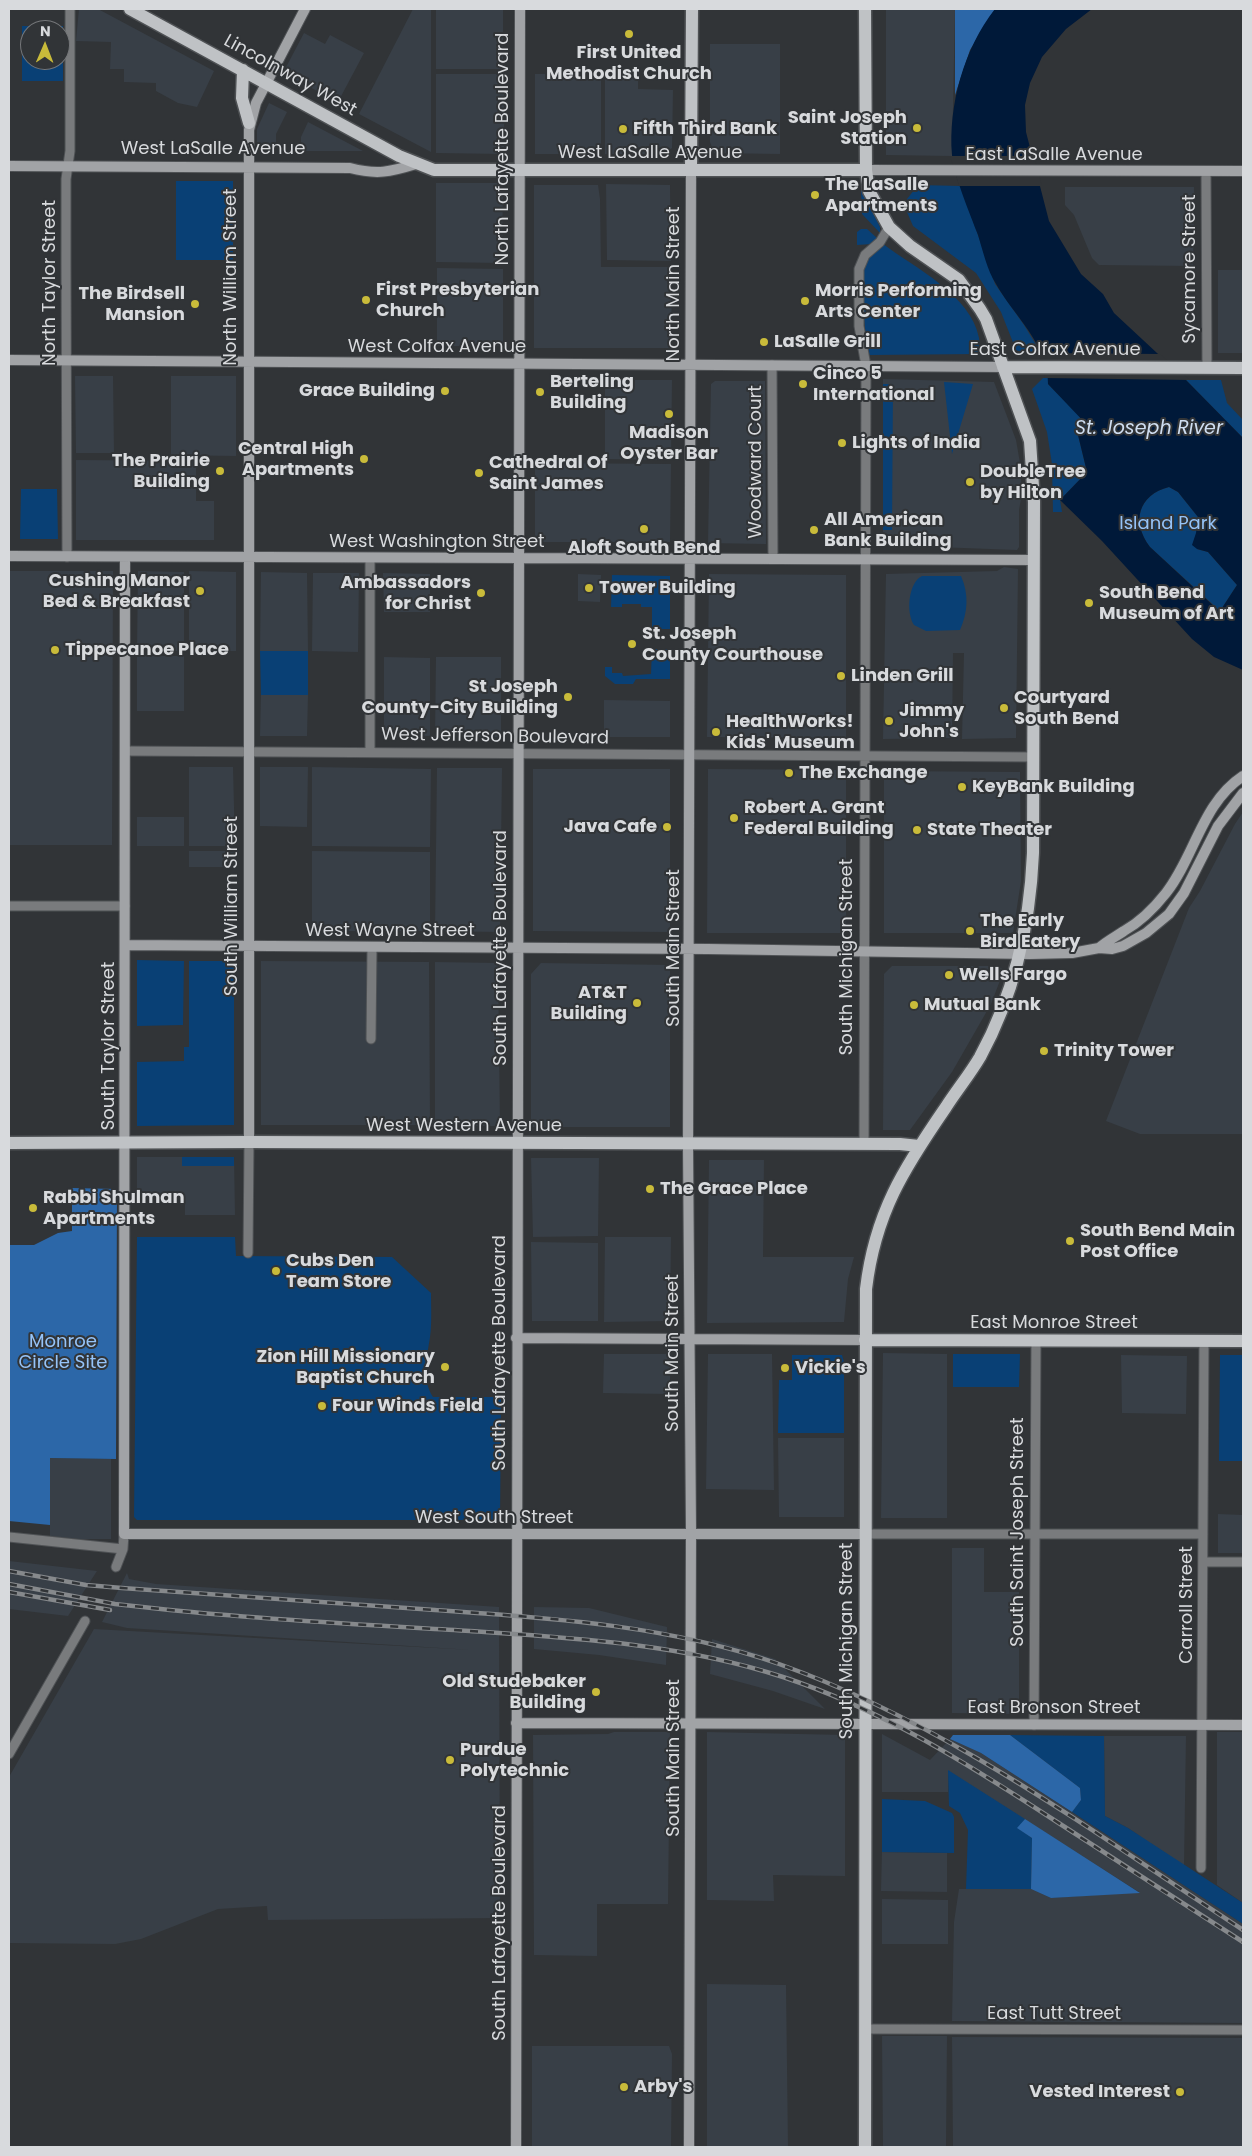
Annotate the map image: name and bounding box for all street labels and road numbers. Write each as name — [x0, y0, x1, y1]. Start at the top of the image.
street label: Lincolnway West — [220, 31, 360, 121]
street label: North Lafayette Boulevard — [492, 33, 514, 265]
street label: West LaSalle Avenue — [121, 138, 305, 160]
street label: West LaSalle Avenue — [558, 142, 742, 164]
street label: East LaSalle Avenue — [965, 144, 1143, 166]
street label: North William Street — [220, 188, 242, 366]
street label: Sycamore Street — [1179, 194, 1201, 344]
street label: North Taylor Street — [39, 200, 61, 366]
street label: North Main Street — [663, 207, 685, 361]
street label: West Colfax Avenue — [348, 336, 526, 358]
street label: East Colfax Avenue — [969, 339, 1141, 361]
street label: Woodward Court — [745, 385, 767, 539]
street label: West Washington Street — [329, 531, 545, 553]
street label: West Jefferson Boulevard — [381, 724, 609, 750]
street label: South William Street — [221, 816, 243, 996]
street label: South Lafayette Boulevard — [490, 830, 512, 1066]
street label: South Michigan Street — [836, 859, 858, 1055]
street label: South Main Street — [663, 869, 685, 1027]
street label: West Wayne Street — [305, 920, 475, 942]
street label: South Taylor Street — [98, 962, 120, 1130]
street label: West Western Avenue — [366, 1115, 562, 1137]
street label: South Lafayette Boulevard — [489, 1235, 511, 1471]
street label: South Main Street — [662, 1274, 684, 1432]
street label: East Monroe Street — [970, 1312, 1138, 1334]
street label: South Saint Joseph Street — [1007, 1417, 1029, 1647]
street label: West South Street — [415, 1507, 573, 1529]
street label: South Michigan Street — [836, 1543, 858, 1739]
street label: Carroll Street — [1176, 1546, 1198, 1664]
street label: South Main Street — [663, 1679, 685, 1837]
street label: East Bronson Street — [968, 1697, 1140, 1719]
street label: South Lafayette Boulevard — [489, 1805, 511, 2041]
street label: East Tutt Street — [987, 2003, 1121, 2025]

